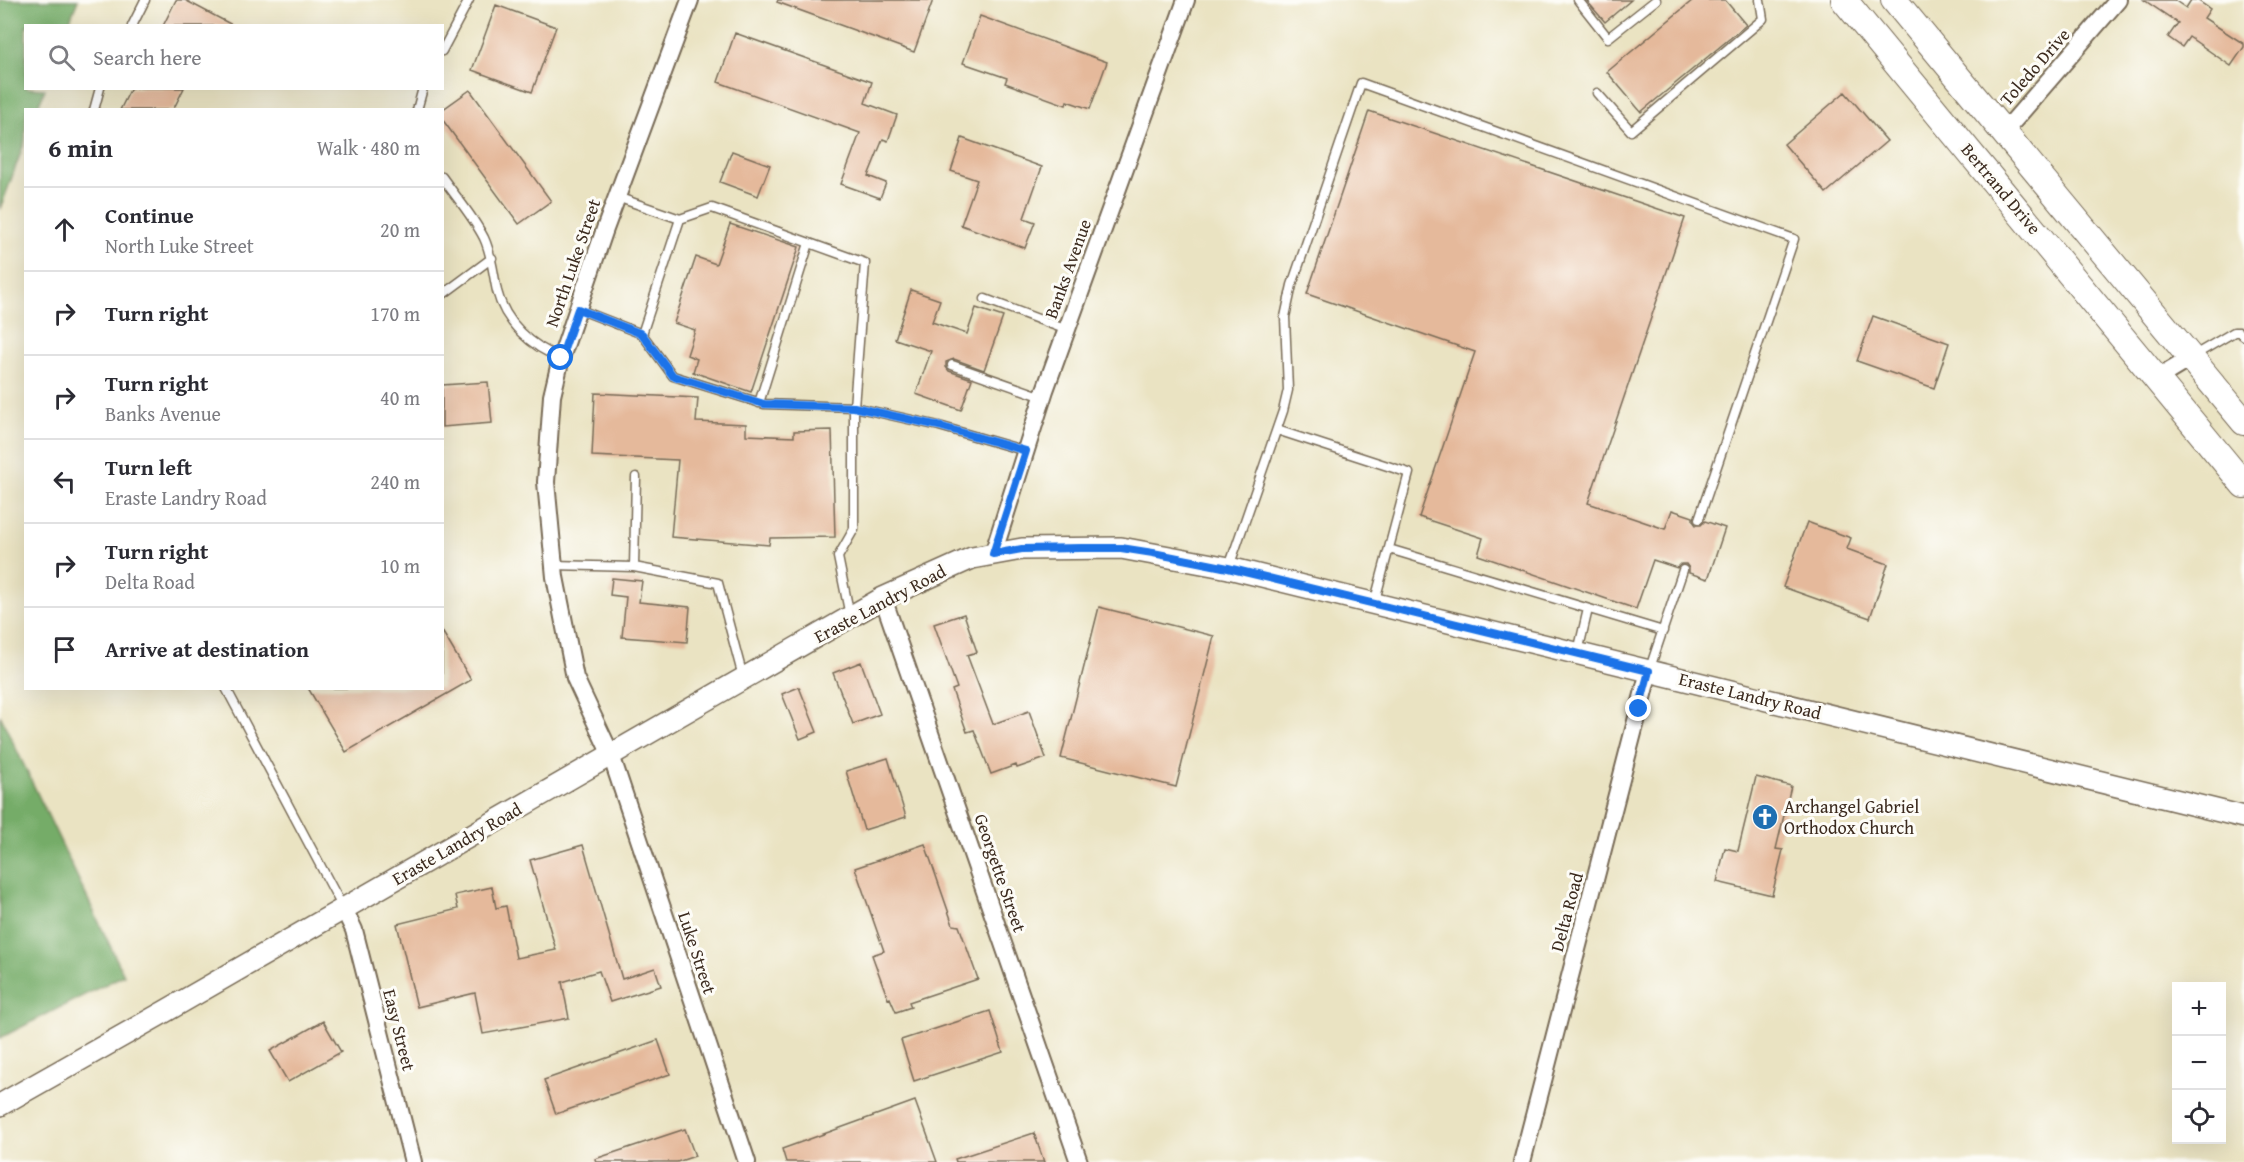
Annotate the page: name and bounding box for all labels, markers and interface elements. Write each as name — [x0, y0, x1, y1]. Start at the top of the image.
street label: Toledo Drive — [1993, 22, 2076, 111]
search box — [24, 24, 444, 90]
icon: search — [45, 41, 78, 74]
text: Search here — [93, 41, 202, 73]
text: 6 min — [48, 128, 113, 167]
text: Walk · 480 m — [317, 133, 420, 162]
street label: Bertrand Drive — [1955, 137, 2048, 240]
street label: North Luke Street — [538, 194, 607, 331]
text: Continue — [105, 199, 194, 231]
icon: ahead — [48, 213, 81, 246]
text: 20 m — [380, 215, 420, 244]
street label: Banks Avenue — [1037, 215, 1098, 322]
text: North Luke Street — [105, 231, 254, 260]
icon: right — [48, 297, 81, 330]
text: Turn right — [105, 297, 208, 329]
text: 170 m — [370, 299, 420, 328]
route start — [547, 344, 573, 370]
text: Turn right — [105, 367, 208, 399]
icon: right — [48, 381, 81, 414]
text: 40 m — [380, 383, 420, 412]
text: Banks Avenue — [105, 399, 221, 428]
text: Turn left — [105, 451, 192, 483]
icon: left — [48, 465, 81, 498]
text: 240 m — [370, 467, 420, 496]
text: Eraste Landry Road — [105, 483, 267, 512]
text: Turn right — [105, 535, 208, 567]
icon: right — [48, 549, 81, 582]
text: 10 m — [380, 551, 420, 580]
street label: Eraste Landry Road — [809, 557, 951, 650]
text: Delta Road — [105, 567, 195, 596]
icon: arrive — [48, 633, 81, 666]
text: Arrive at destination — [105, 633, 309, 665]
street label: Eraste Landry Road — [1676, 665, 1824, 726]
route end — [1625, 695, 1651, 721]
place label: Archangel Gabriel Orthodox Church — [1784, 793, 1919, 841]
street label: Eraste Landry Road — [387, 795, 527, 892]
church icon: Archangel Gabriel Orthodox Church — [1750, 802, 1780, 832]
street label: Georgette Street — [968, 810, 1034, 936]
street label: Delta Road — [1543, 869, 1590, 954]
street label: Luke Street — [671, 908, 724, 998]
map controls — [2172, 982, 2226, 1144]
button: + — [2172, 982, 2226, 1036]
street label: Easy Street — [376, 986, 423, 1074]
button: − — [2172, 1036, 2226, 1090]
button: locate — [2172, 1090, 2226, 1144]

